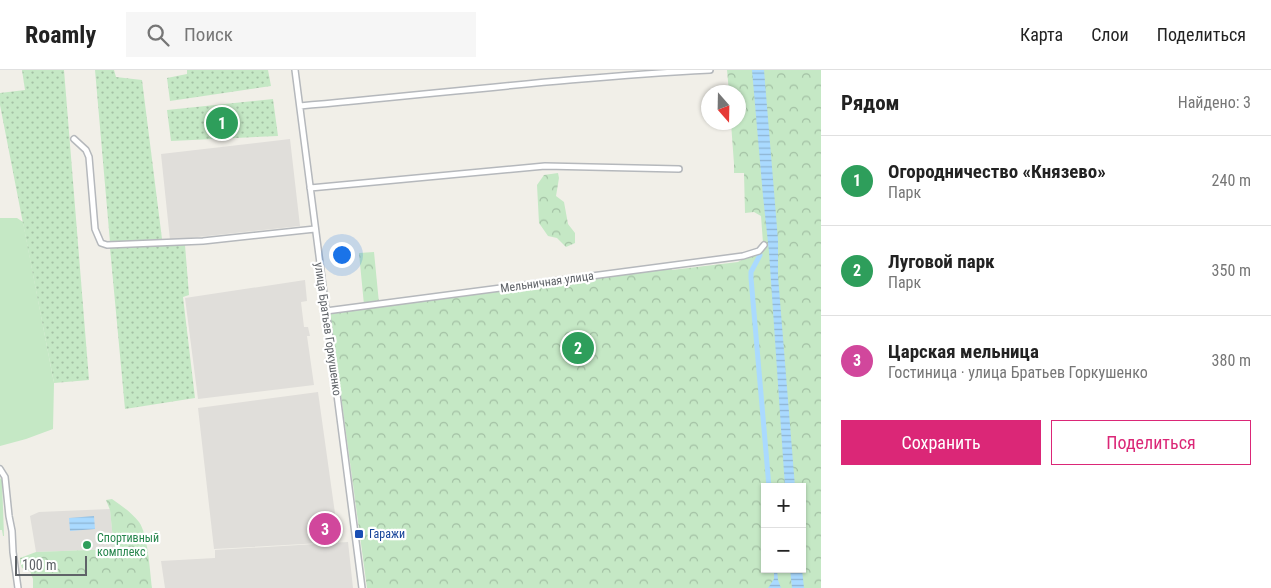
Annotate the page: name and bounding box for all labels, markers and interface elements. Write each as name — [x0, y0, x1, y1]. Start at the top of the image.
search box — [126, 12, 476, 57]
text: Roamly — [25, 21, 96, 49]
icon: search — [144, 21, 172, 49]
text: Поиск — [184, 23, 233, 46]
text: Карта — [1020, 24, 1063, 45]
text: Слои — [1091, 24, 1129, 45]
text: Поделиться — [1157, 24, 1246, 45]
north arrow — [701, 85, 746, 130]
text: Рядом — [841, 91, 900, 115]
text: Найдено: 3 — [1178, 93, 1251, 112]
pin: 1 — [206, 104, 238, 142]
text: Огородничество «Князево» — [888, 160, 1106, 183]
text: 1 — [853, 171, 861, 190]
text: 240 m — [1212, 171, 1251, 190]
text: Парк — [888, 183, 921, 202]
your location — [329, 242, 355, 268]
text: Луговой парк — [888, 250, 995, 273]
street label: улица Братьев Горкушенко — [312, 261, 344, 397]
text: 2 — [853, 261, 861, 280]
text: 350 m — [1212, 261, 1251, 280]
street label: Мельничная улица — [499, 268, 595, 295]
text: Парк — [888, 273, 921, 292]
pin: 2 — [562, 329, 594, 367]
text: Царская мельница — [888, 340, 1039, 363]
text: 3 — [853, 351, 861, 370]
text: 380 m — [1212, 351, 1251, 370]
text: Гостиница · улица Братьев Горкушенко — [888, 363, 1148, 382]
button: Сохранить — [841, 420, 1041, 465]
button: Поделиться — [1051, 420, 1251, 465]
map controls — [761, 483, 806, 573]
button: + — [761, 483, 806, 528]
pin: 3 — [309, 510, 341, 548]
place label: Гаражи — [369, 527, 405, 541]
marker: Гаражи — [353, 528, 365, 540]
button: − — [761, 528, 806, 573]
place label: Спортивный комплекс — [97, 531, 159, 559]
marker: Спортивный комплекс — [81, 539, 93, 551]
scale bar — [15, 553, 88, 576]
text: 100 m — [22, 557, 57, 573]

